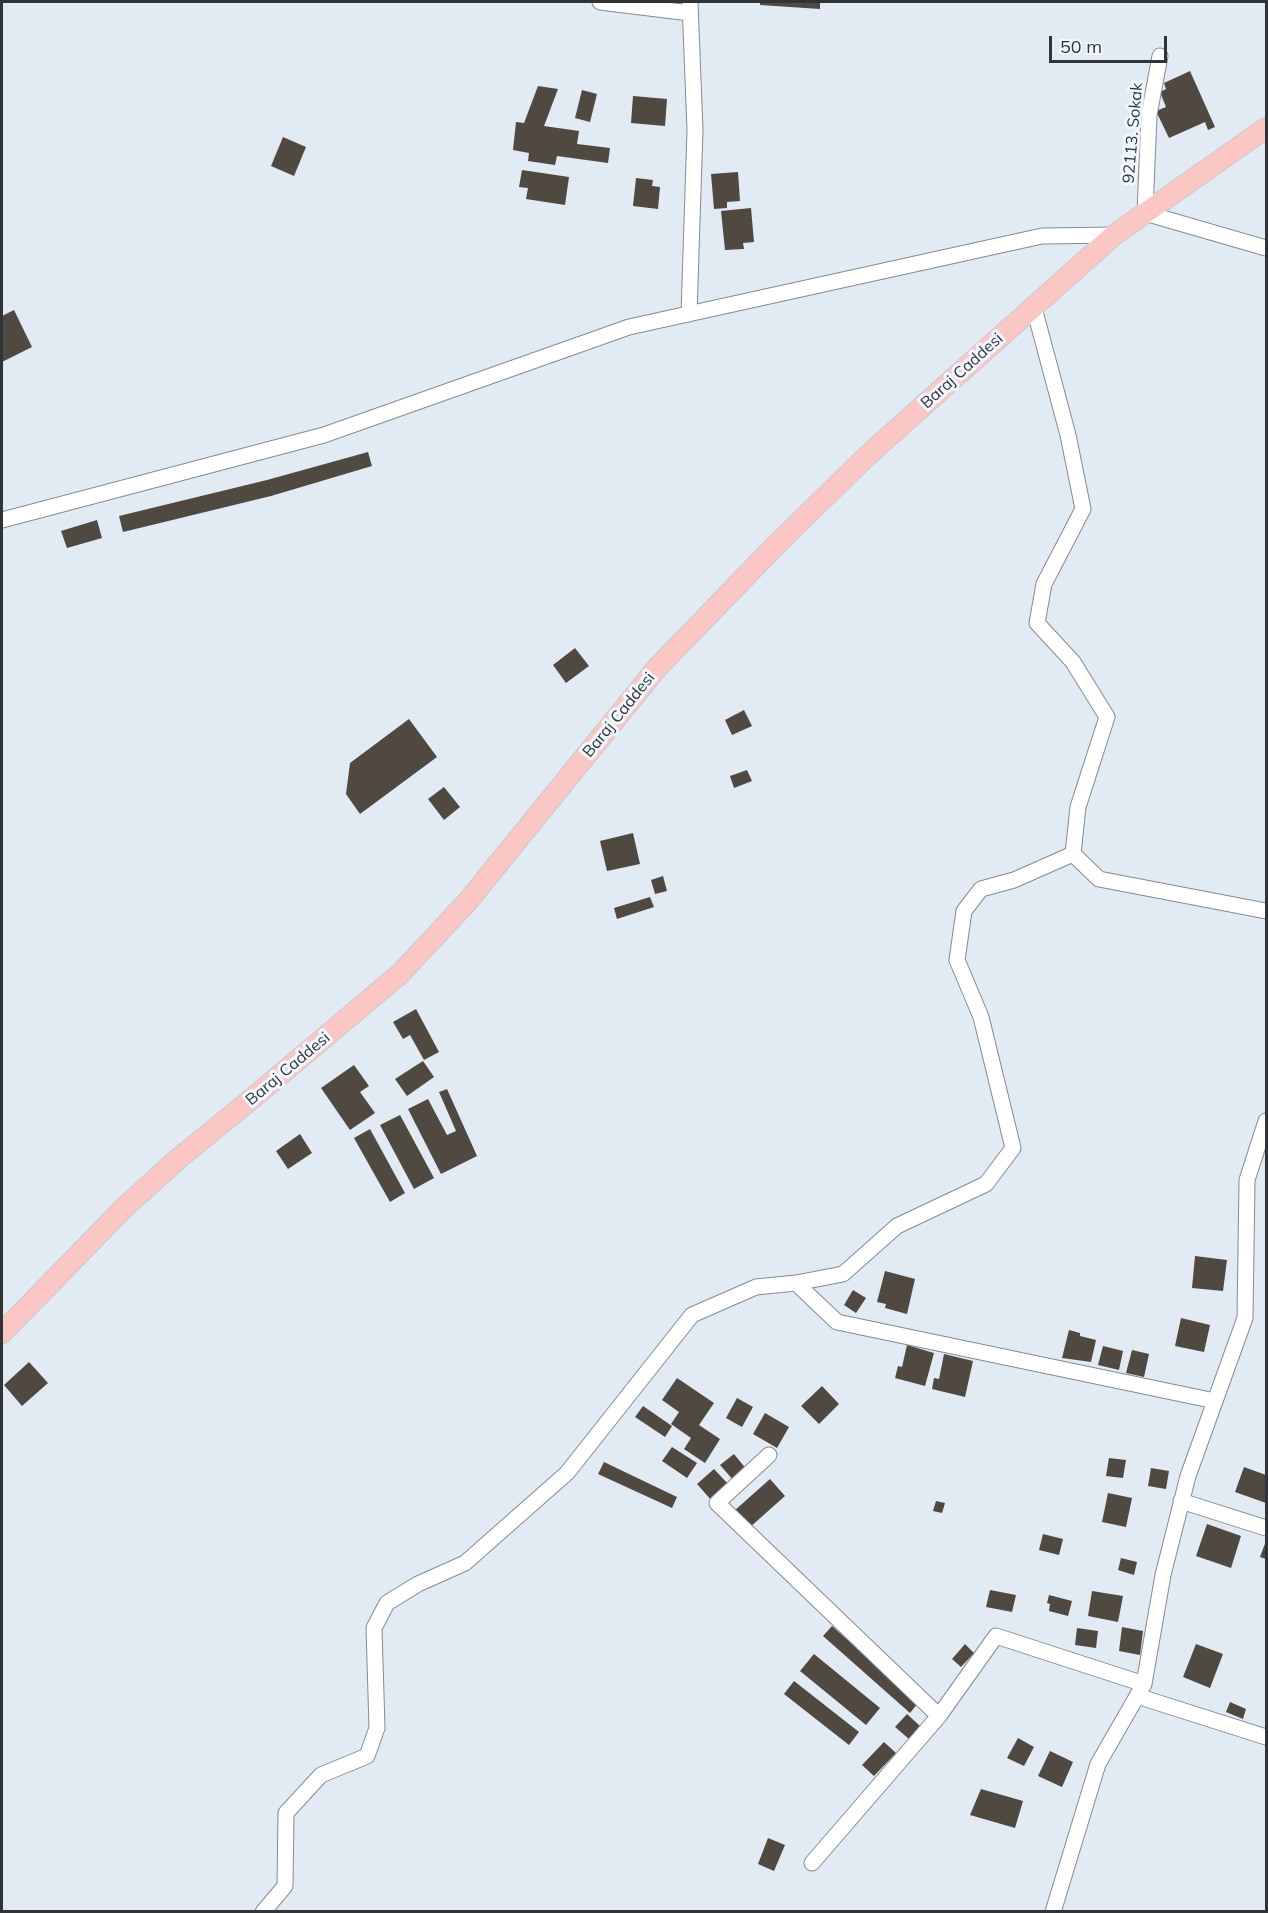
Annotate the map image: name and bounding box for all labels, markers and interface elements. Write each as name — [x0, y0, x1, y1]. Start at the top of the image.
scale bar — [1052, 24, 1170, 62]
text: 50 m — [1060, 35, 1102, 58]
street label: 92113. Sokak — [1119, 82, 1147, 184]
street label: Baraj Caddesi — [917, 329, 1007, 413]
street label: Baraj Caddesi — [579, 669, 659, 761]
street label: Baraj Caddesi — [242, 1028, 334, 1110]

